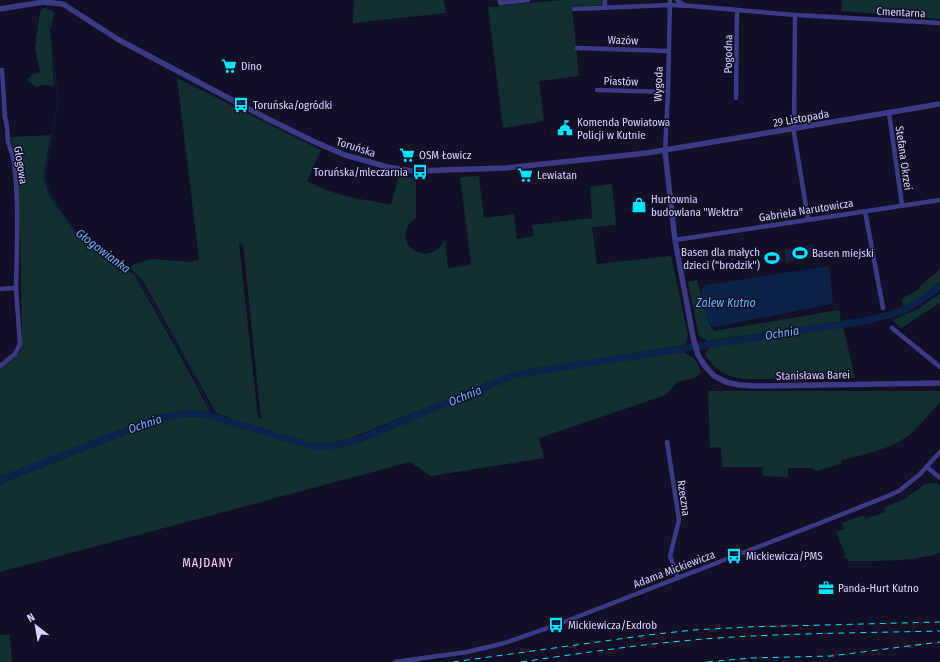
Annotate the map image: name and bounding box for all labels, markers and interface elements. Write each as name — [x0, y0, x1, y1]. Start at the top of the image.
street label: Cmentarna — [876, 5, 926, 20]
street label: Wazów — [607, 33, 638, 48]
street label: Pogodna — [722, 34, 735, 74]
supermarket icon: Dino — [220, 57, 238, 75]
place label: Dino — [241, 60, 262, 73]
street label: Wygoda — [651, 66, 666, 102]
street label: Piastów — [603, 74, 639, 89]
bus stop icon: Toruńska/ogródki — [232, 96, 250, 114]
place label: Toruńska/ogródki — [253, 99, 333, 112]
street label: 29 Listopada — [772, 107, 830, 130]
place label: Komenda Powiatowa Policji w Kutnie — [577, 116, 670, 142]
public building icon: Komenda Powiatowa Policji w Kutnie — [556, 119, 574, 137]
street label: Stefana Okrzei — [893, 125, 914, 191]
street label: Toruńska — [334, 135, 377, 160]
street label: Głogowa — [11, 145, 30, 185]
supermarket icon: OSM Łowicz — [398, 146, 416, 164]
place label: OSM Łowicz — [419, 149, 472, 162]
bus stop icon: Toruńska/mleczarnia — [411, 163, 429, 181]
place label: Toruńska/mleczarnia — [314, 166, 408, 179]
supermarket icon: Lewiatan — [516, 166, 534, 184]
place label: Lewiatan — [537, 169, 577, 182]
place label: Hurtownia budowlana "Wektra" — [651, 193, 743, 219]
shop icon: Hurtownia budowlana "Wektra" — [630, 196, 648, 214]
street label: Gabriela Narutowicza — [758, 197, 854, 224]
water label: Głogowianka — [73, 226, 133, 276]
sports icon: Basen miejski — [791, 244, 809, 262]
place label: Basen dla małych dzieci ("brodzik") — [681, 246, 760, 272]
place label: Basen miejski — [812, 247, 874, 260]
sports icon: Basen dla małych dzieci ("brodzik") — [763, 249, 781, 267]
water label: Zalew Kutno — [695, 296, 756, 310]
water label: Ochnia — [764, 323, 800, 343]
street label: Stanisława Barei — [776, 368, 850, 383]
water label: Ochnia — [446, 383, 484, 409]
water label: Ochnia — [126, 412, 164, 436]
street label: Rzeczna — [675, 479, 692, 517]
bus stop icon: Mickiewicza/PMS — [725, 547, 743, 565]
street label: Adama Mickiewicza — [632, 548, 717, 591]
place label: Mickiewicza/PMS — [746, 550, 823, 563]
district label: MAJDANY — [182, 556, 234, 570]
office icon: Panda-Hurt Kutno — [817, 579, 835, 597]
place label: Panda-Hurt Kutno — [838, 582, 919, 595]
north arrow — [16, 606, 56, 646]
text: N — [25, 611, 37, 625]
bus stop icon: Mickiewicza/Exdrob — [547, 616, 565, 634]
place label: Mickiewicza/Exdrob — [568, 619, 657, 632]

